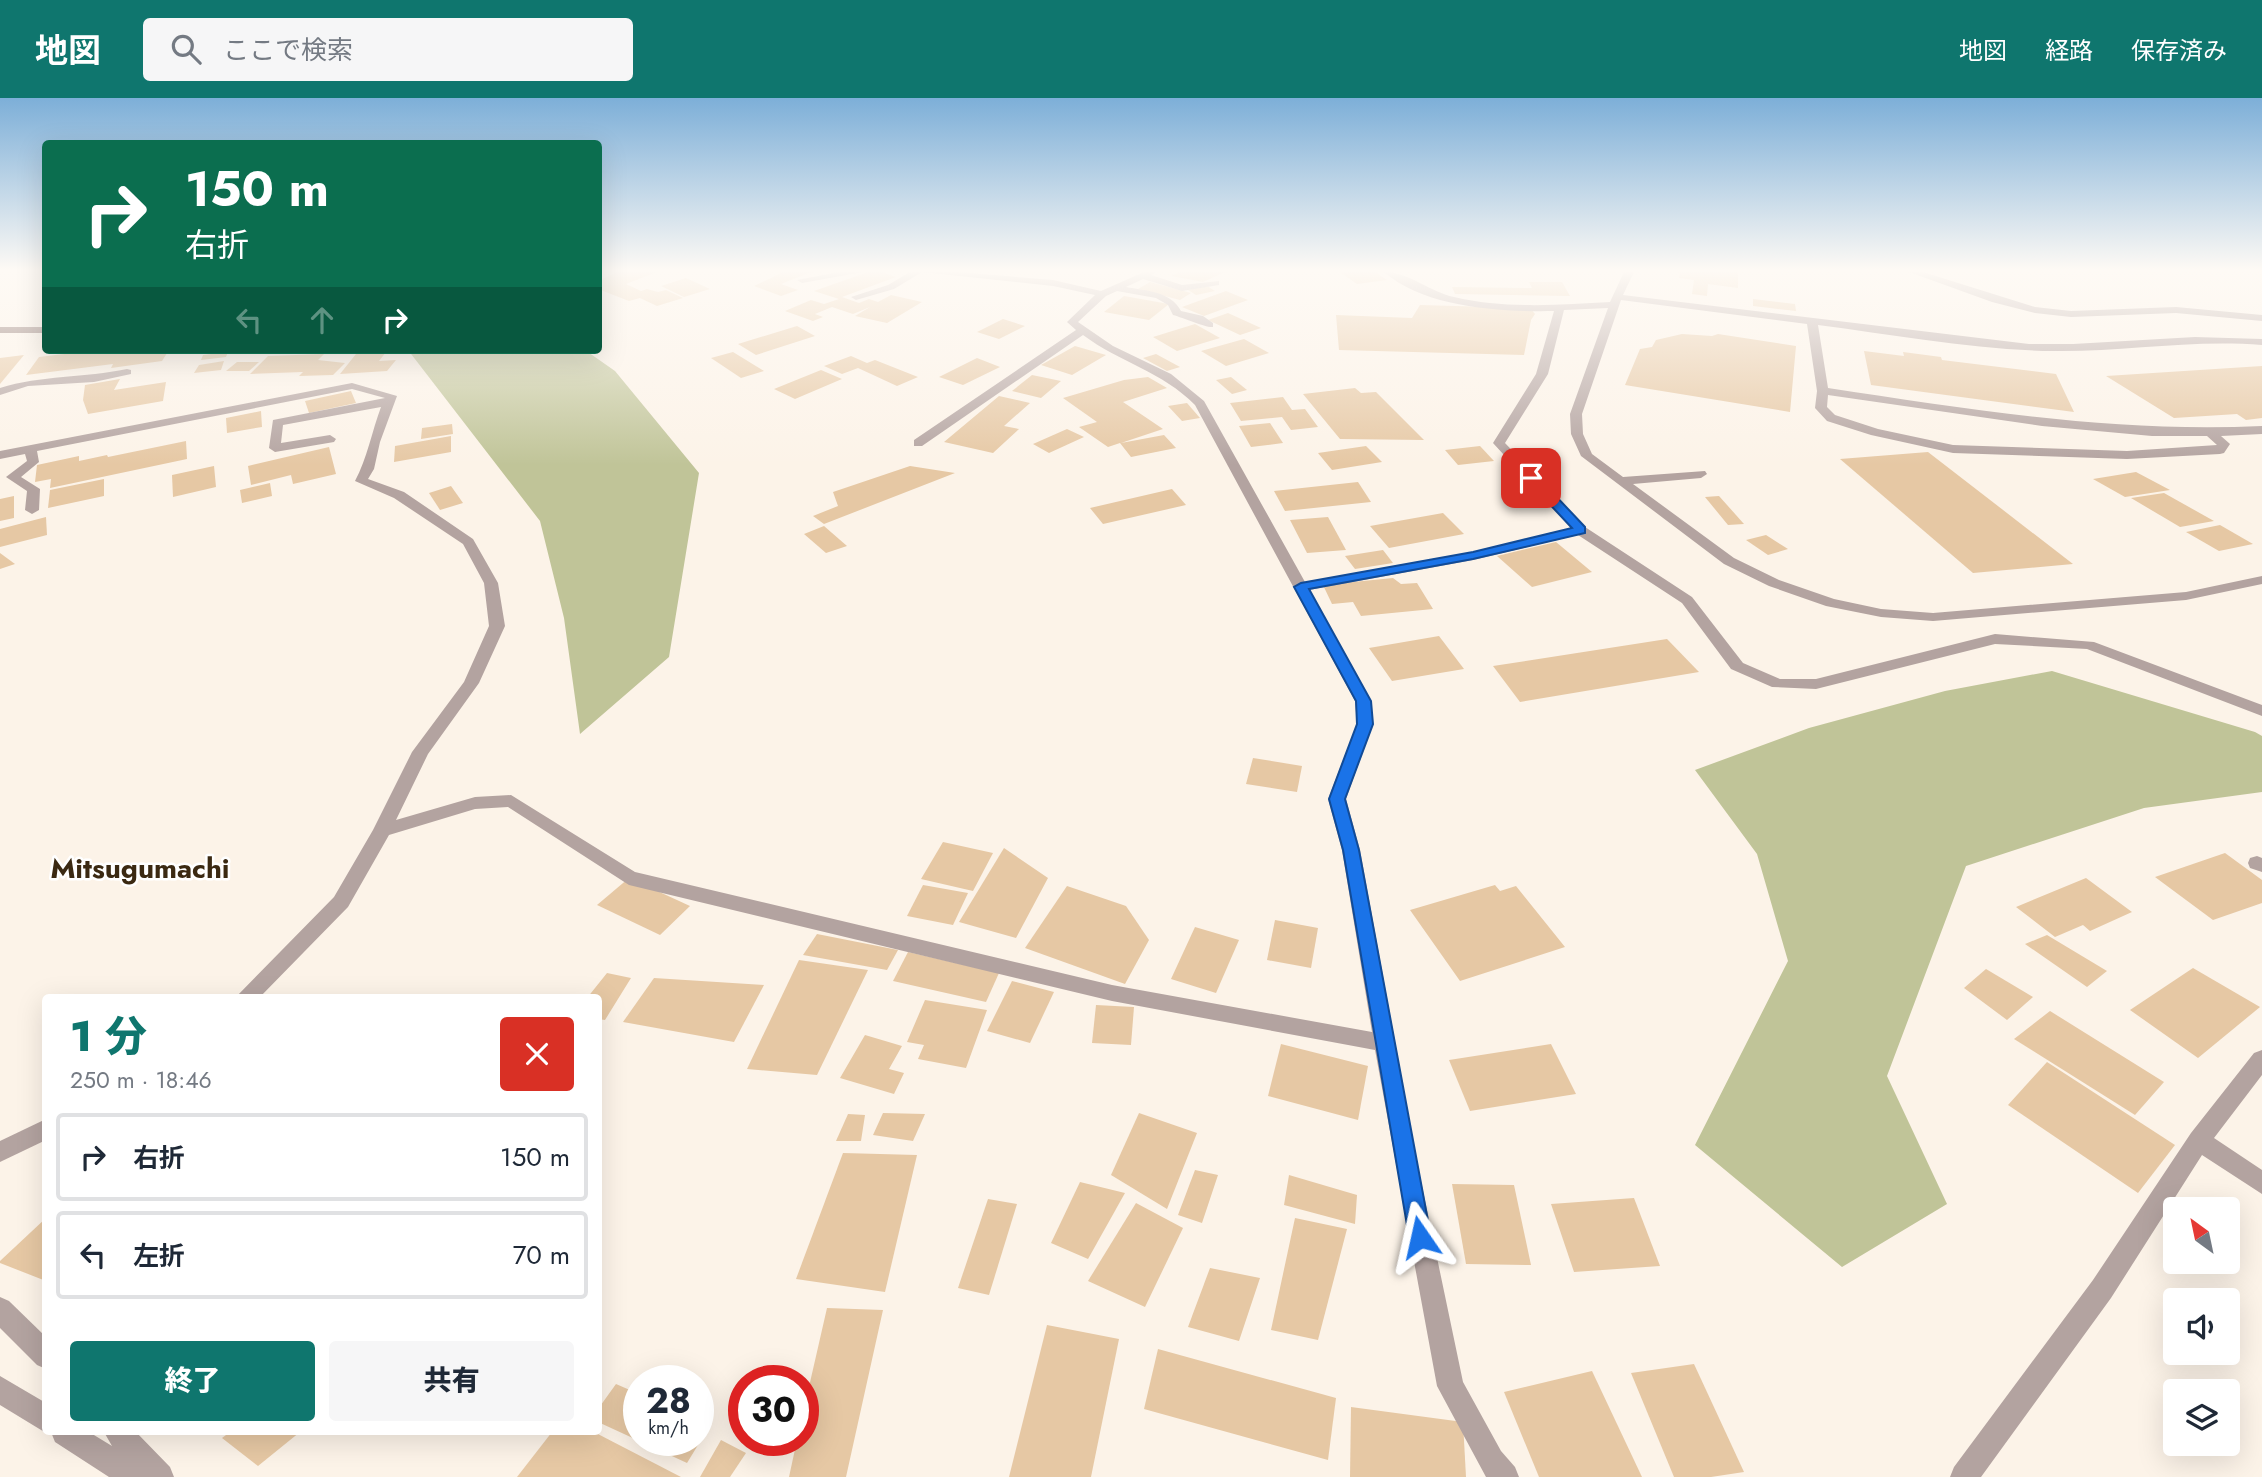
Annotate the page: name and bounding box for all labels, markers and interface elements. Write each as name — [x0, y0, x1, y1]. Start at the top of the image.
search box — [143, 18, 633, 81]
text: 地図 — [35, 27, 101, 74]
icon: search — [167, 30, 205, 68]
text: ここで検索 — [223, 31, 353, 69]
text: 地図 — [1959, 33, 2007, 68]
text: 経路 — [2045, 33, 2093, 68]
text: 保存済み — [2131, 33, 2227, 68]
text: 150 m — [185, 154, 329, 224]
icon: right — [70, 168, 161, 259]
text: 右折 — [185, 222, 249, 268]
icon: left — [230, 301, 268, 339]
icon: ahead — [303, 301, 341, 339]
icon: right — [376, 301, 414, 339]
pin — [1501, 448, 1561, 508]
icon: arrive — [1512, 459, 1550, 497]
district label: Mitsugumachi — [50, 848, 230, 889]
text: 1 分 — [70, 1006, 147, 1067]
button: close — [500, 1017, 574, 1091]
text: 250 m · 18:46 — [70, 1063, 212, 1097]
icon: right — [74, 1138, 112, 1176]
text: 150 m — [500, 1138, 570, 1176]
text: 右折 — [133, 1139, 185, 1177]
north arrow — [2163, 1197, 2240, 1274]
map controls — [2163, 1197, 2240, 1456]
position arrow — [1383, 1200, 1457, 1274]
icon: left — [74, 1236, 112, 1274]
text: 70 m — [513, 1236, 570, 1274]
text: 左折 — [133, 1237, 185, 1275]
button: sound — [2163, 1288, 2240, 1365]
button: 終了 — [70, 1341, 315, 1421]
button: 共有 — [329, 1341, 574, 1421]
speed limit sign: 30 — [728, 1365, 819, 1456]
text: 28 — [646, 1376, 691, 1426]
button: layers — [2163, 1379, 2240, 1456]
text: km/h — [648, 1415, 689, 1441]

